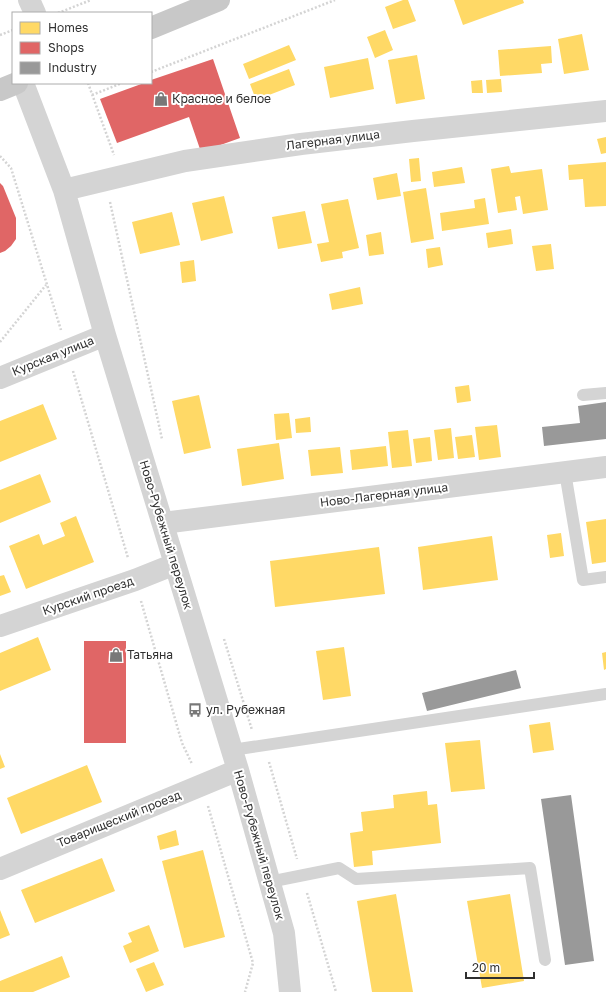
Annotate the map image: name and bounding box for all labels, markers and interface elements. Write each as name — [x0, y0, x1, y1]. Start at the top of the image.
legend — [12, 12, 152, 84]
text: Homes — [48, 20, 88, 35]
text: Shops — [48, 40, 84, 55]
text: Industry — [48, 60, 97, 75]
shop icon: Красное и белое — [153, 91, 169, 107]
place label: Красное и белое — [172, 91, 271, 106]
street label: Лагерная улица — [285, 126, 381, 153]
street label: Курская улица — [10, 332, 96, 379]
street label: Ново-Рубежный переулок — [137, 458, 196, 611]
street label: Ново-Лагерная улица — [319, 479, 449, 510]
street label: Курский проезд — [40, 573, 135, 618]
shop icon: Татьяна — [108, 647, 124, 663]
place label: Татьяна — [127, 647, 173, 662]
bus stop icon: ул. Рубежная — [187, 702, 203, 718]
place label: ул. Рубежная — [206, 702, 285, 717]
street label: Ново-Рубежный переулок — [231, 768, 288, 922]
street label: Товарищеский проезд — [55, 787, 183, 850]
scale bar — [466, 954, 534, 980]
text: 20 m — [472, 960, 500, 975]

